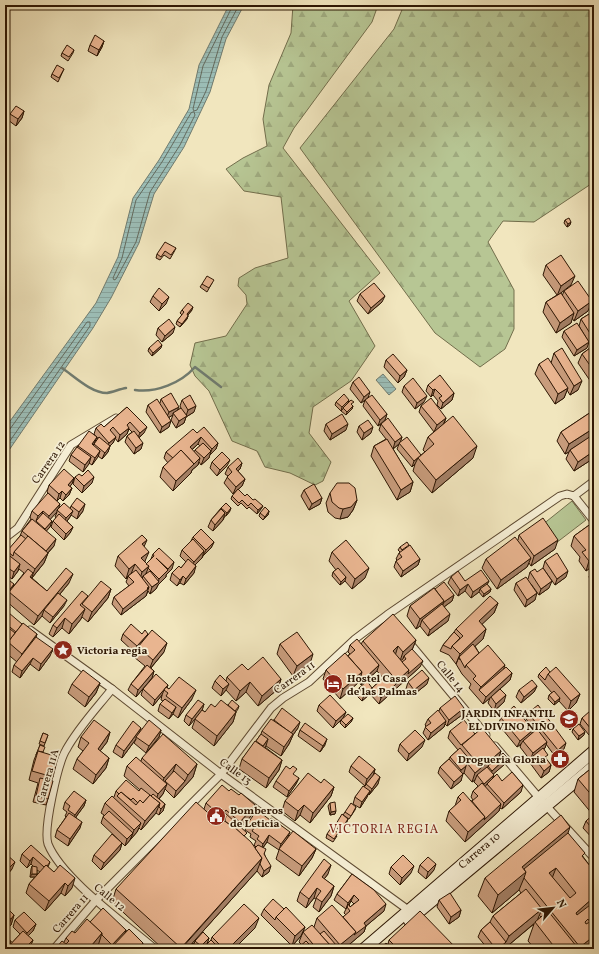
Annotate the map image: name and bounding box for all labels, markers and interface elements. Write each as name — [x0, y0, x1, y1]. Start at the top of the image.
street label: Carrera 12 — [29, 438, 70, 487]
place icon: Victoria regia — [52, 639, 74, 661]
place label: Victoria regia — [77, 644, 147, 659]
street label: Carrera 11 — [271, 658, 319, 698]
street label: Calle 14 — [432, 658, 468, 696]
place label: Hostel Casa de las Palmas — [347, 672, 417, 700]
hotel icon: Hostel Casa de las Palmas — [322, 673, 344, 695]
place label: JARDIN INFANTIL EL DIVINO NIÑO — [461, 707, 555, 735]
school or university icon: JARDIN INFANTIL EL DIVINO NIÑO — [558, 708, 580, 730]
street label: Carrera 11A — [34, 747, 63, 805]
pharmacy icon: Drogueria Gloria — [549, 748, 571, 770]
place label: Drogueria Gloria — [458, 753, 546, 768]
street label: Calle 13 — [216, 755, 255, 789]
place label: Bomberos de Leticia — [230, 804, 283, 832]
public building icon: Bomberos de Leticia — [205, 805, 227, 827]
district label: VICTORIA REGIA — [329, 822, 439, 838]
street label: Carrera 10 — [456, 829, 504, 873]
street label: Calle 12 — [90, 881, 128, 916]
north arrow — [533, 888, 573, 928]
street label: Carrera 11 — [50, 891, 93, 937]
text: N — [552, 897, 569, 911]

